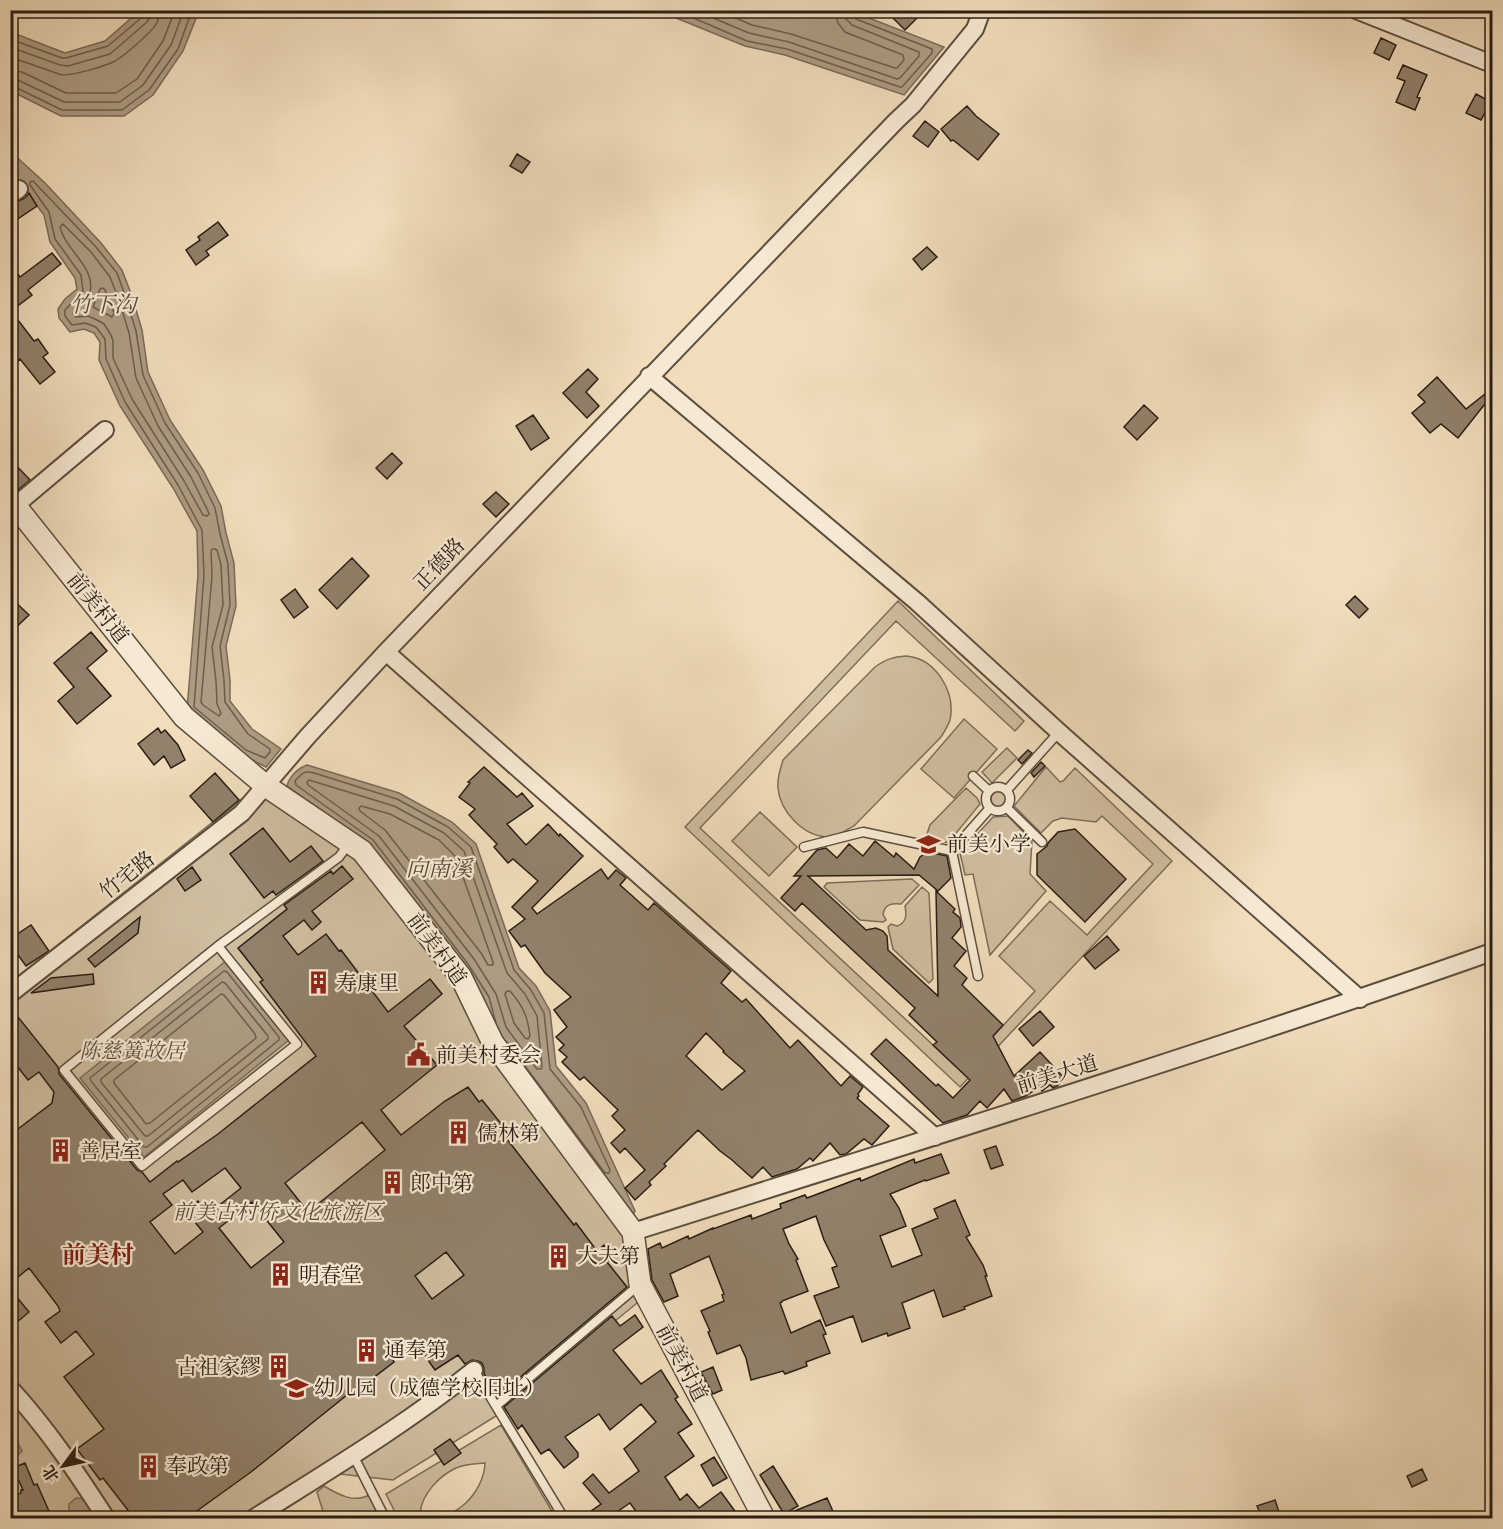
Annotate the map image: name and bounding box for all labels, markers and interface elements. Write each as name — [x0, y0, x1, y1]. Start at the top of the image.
water label: 竹下沟 — [70, 290, 139, 320]
street label: 正德路 — [407, 532, 472, 597]
street label: 前美村道 — [60, 567, 135, 650]
place label: 前美小学 — [947, 830, 1031, 859]
school or university icon: 前美小学 — [916, 831, 942, 857]
street label: 竹宅路 — [94, 845, 161, 906]
water label: 向南溪 — [406, 854, 474, 884]
street label: 前美村道 — [400, 907, 473, 992]
place label: 寿康里 — [336, 969, 399, 998]
building icon: 寿康里 — [305, 970, 331, 996]
park label: 陈慈簧故居 — [80, 1037, 186, 1066]
place label: 前美村委会 — [436, 1041, 541, 1070]
public building icon: 前美村委会 — [405, 1042, 431, 1068]
street label: 前美大道 — [1013, 1048, 1102, 1101]
place label: 儒林第 — [477, 1119, 540, 1148]
building icon: 儒林第 — [446, 1120, 472, 1146]
place label: 善居室 — [79, 1137, 142, 1166]
building icon: 善居室 — [48, 1138, 74, 1164]
place label: 郎中第 — [410, 1169, 473, 1198]
building icon: 郎中第 — [379, 1170, 405, 1196]
park label: 前美古村侨文化旅游区 — [173, 1198, 386, 1227]
district label: 前美村 — [62, 1239, 134, 1272]
place label: 大夫第 — [577, 1242, 640, 1271]
building icon: 大夫第 — [546, 1243, 572, 1269]
place label: 明春堂 — [299, 1261, 362, 1290]
building icon: 明春堂 — [268, 1262, 294, 1288]
street label: 前美村道 — [649, 1319, 714, 1407]
place label: 通奉第 — [384, 1336, 447, 1365]
building icon: 通奉第 — [353, 1337, 379, 1363]
place label: 古祖家繆 — [177, 1353, 261, 1382]
building icon: 古祖家繆 — [266, 1354, 292, 1380]
place label: 幼儿园（成德学校旧址） — [314, 1374, 545, 1403]
school or university icon: 幼儿园（成德学校旧址） — [283, 1375, 309, 1401]
north arrow — [33, 1436, 93, 1496]
place label: 奉政第 — [166, 1452, 229, 1481]
building icon: 奉政第 — [135, 1453, 161, 1479]
text: 北 — [38, 1461, 65, 1486]

